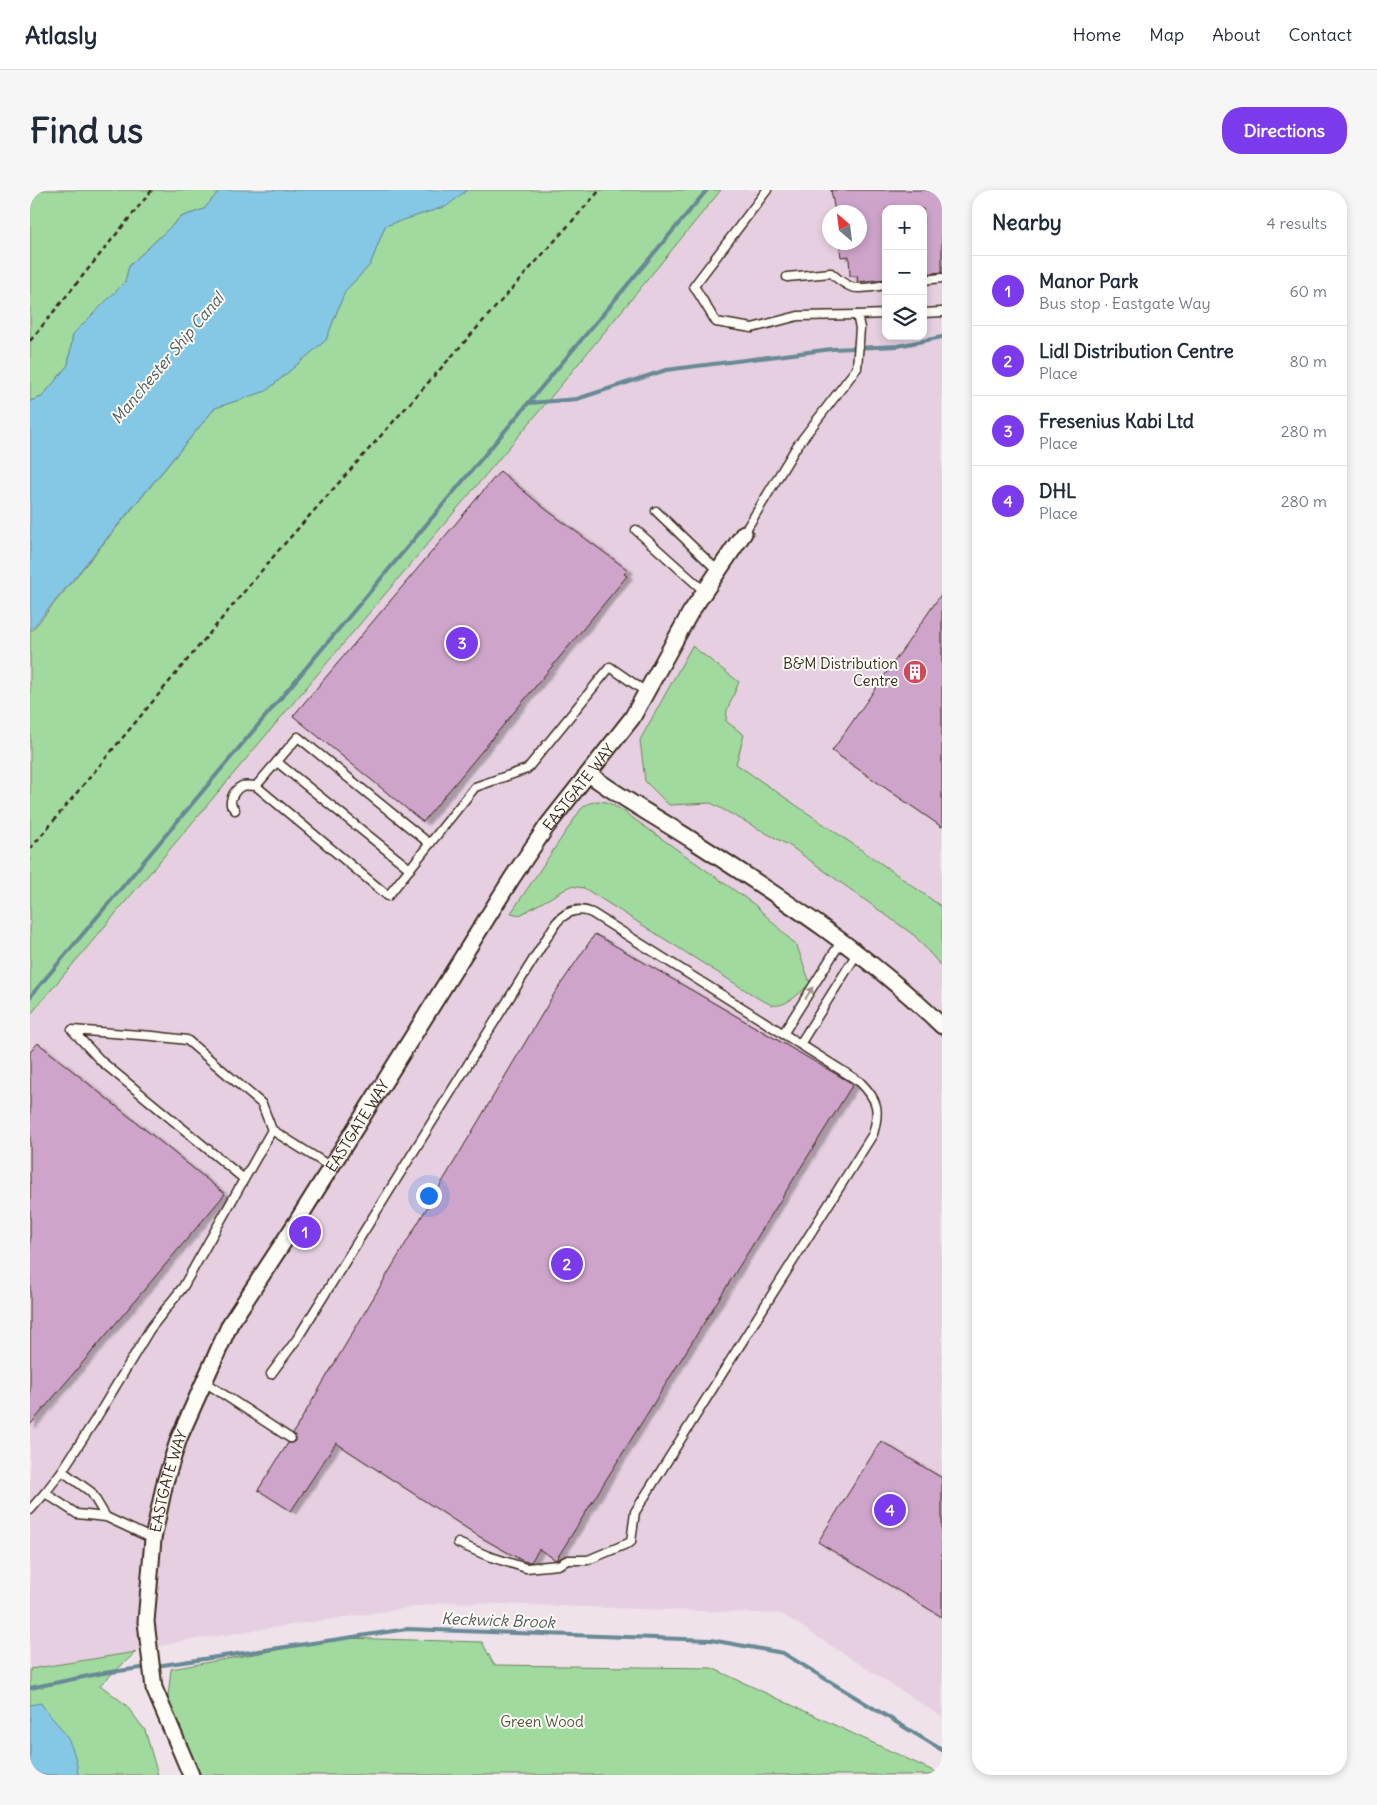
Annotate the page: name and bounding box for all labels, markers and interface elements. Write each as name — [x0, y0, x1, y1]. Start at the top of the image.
text: Atlasly — [25, 20, 97, 50]
text: Home — [1073, 23, 1121, 46]
text: Map — [1149, 23, 1184, 46]
text: About — [1212, 23, 1260, 46]
text: Contact — [1288, 23, 1352, 46]
button: Directions — [1222, 107, 1347, 154]
text: Find us — [30, 108, 143, 152]
north arrow — [822, 205, 867, 250]
map controls — [882, 205, 927, 340]
button: + — [882, 205, 927, 250]
text: Nearby — [992, 209, 1062, 236]
text: 4 results — [1266, 213, 1327, 233]
button: − — [882, 250, 927, 295]
text: Manor Park — [1039, 269, 1138, 293]
text: 1 — [1005, 281, 1011, 301]
text: 60 m — [1289, 281, 1327, 301]
water label: Manchester Ship Canal — [106, 287, 229, 428]
text: Bus stop · Eastgate Way — [1039, 293, 1211, 313]
button: layers — [882, 295, 927, 340]
text: Lidl Distribution Centre — [1039, 339, 1234, 363]
text: 2 — [1004, 351, 1012, 371]
text: 80 m — [1289, 351, 1327, 371]
text: Place — [1039, 363, 1078, 383]
text: Fresenius Kabi Ltd — [1039, 409, 1194, 433]
text: 3 — [1003, 421, 1013, 441]
text: 280 m — [1281, 421, 1327, 441]
text: Place — [1039, 433, 1078, 453]
text: DHL — [1039, 479, 1076, 503]
text: 4 — [1003, 491, 1013, 511]
text: 280 m — [1281, 491, 1327, 511]
text: Place — [1039, 503, 1078, 523]
pin: 3 — [446, 624, 478, 662]
place label: B&M Distribution Centre — [783, 654, 898, 690]
building icon: B&M Distribution Centre — [902, 659, 928, 685]
street label: EASTGATE WAY — [538, 739, 618, 834]
one-way arrow — [804, 986, 814, 999]
street label: EASTGATE WAY — [321, 1076, 393, 1175]
your location — [416, 1183, 442, 1209]
pin: 1 — [289, 1213, 321, 1251]
pin: 2 — [551, 1245, 583, 1283]
street label: EASTGATE WAY — [145, 1426, 191, 1534]
pin: 4 — [874, 1491, 906, 1529]
water label: Keckwick Brook — [441, 1608, 557, 1632]
park label: Green Wood — [500, 1712, 584, 1731]

